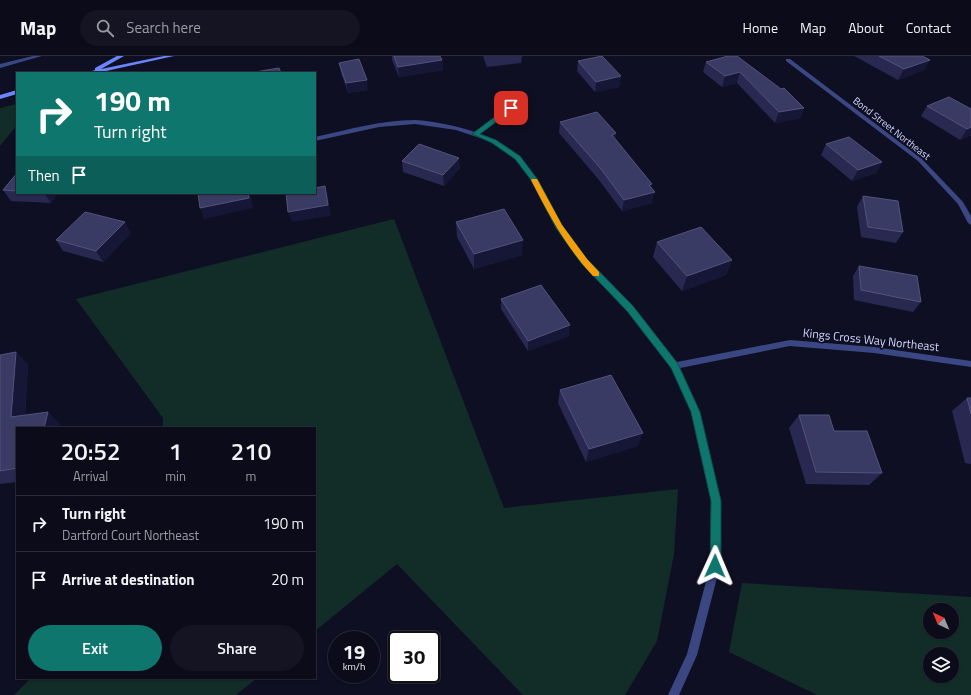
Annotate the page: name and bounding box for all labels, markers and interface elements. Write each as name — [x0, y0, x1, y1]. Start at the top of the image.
search box — [80, 10, 360, 46]
text: Map — [20, 13, 56, 42]
text: Search here — [126, 16, 201, 39]
icon: search — [94, 17, 116, 39]
text: Home — [743, 17, 778, 38]
text: Map — [800, 17, 826, 38]
text: About — [848, 17, 884, 38]
text: Contact — [906, 17, 951, 38]
text: 190 m — [94, 79, 171, 122]
icon: right — [28, 88, 80, 140]
pin — [494, 91, 528, 125]
street label: Bond Street Northeast — [850, 93, 934, 164]
icon: arrive — [500, 97, 522, 119]
text: Turn right — [94, 118, 167, 145]
text: Then — [28, 164, 60, 187]
icon: arrive — [68, 164, 90, 186]
street label: Kings Cross Way Northeast — [802, 323, 941, 356]
text: 20:52 — [61, 433, 120, 469]
text: 1 — [169, 433, 182, 469]
text: 210 — [231, 433, 271, 469]
text: Arrival — [73, 466, 108, 486]
text: min — [165, 466, 186, 486]
text: m — [246, 466, 256, 486]
text: Turn right — [62, 502, 126, 525]
text: 190 m — [263, 512, 304, 535]
icon: right — [28, 513, 50, 535]
text: Dartford Court Northeast — [62, 525, 199, 545]
position arrow — [694, 545, 736, 587]
text: Arrive at destination — [62, 568, 195, 591]
text: 20 m — [271, 568, 304, 591]
icon: arrive — [28, 569, 50, 591]
north arrow — [923, 603, 959, 639]
map controls — [923, 603, 959, 683]
button: Exit — [28, 625, 162, 671]
button: Share — [170, 625, 304, 671]
speed limit sign: 30 — [388, 631, 440, 683]
text: 19 — [343, 636, 365, 667]
button: layers — [923, 647, 959, 683]
text: km/h — [343, 659, 365, 674]

